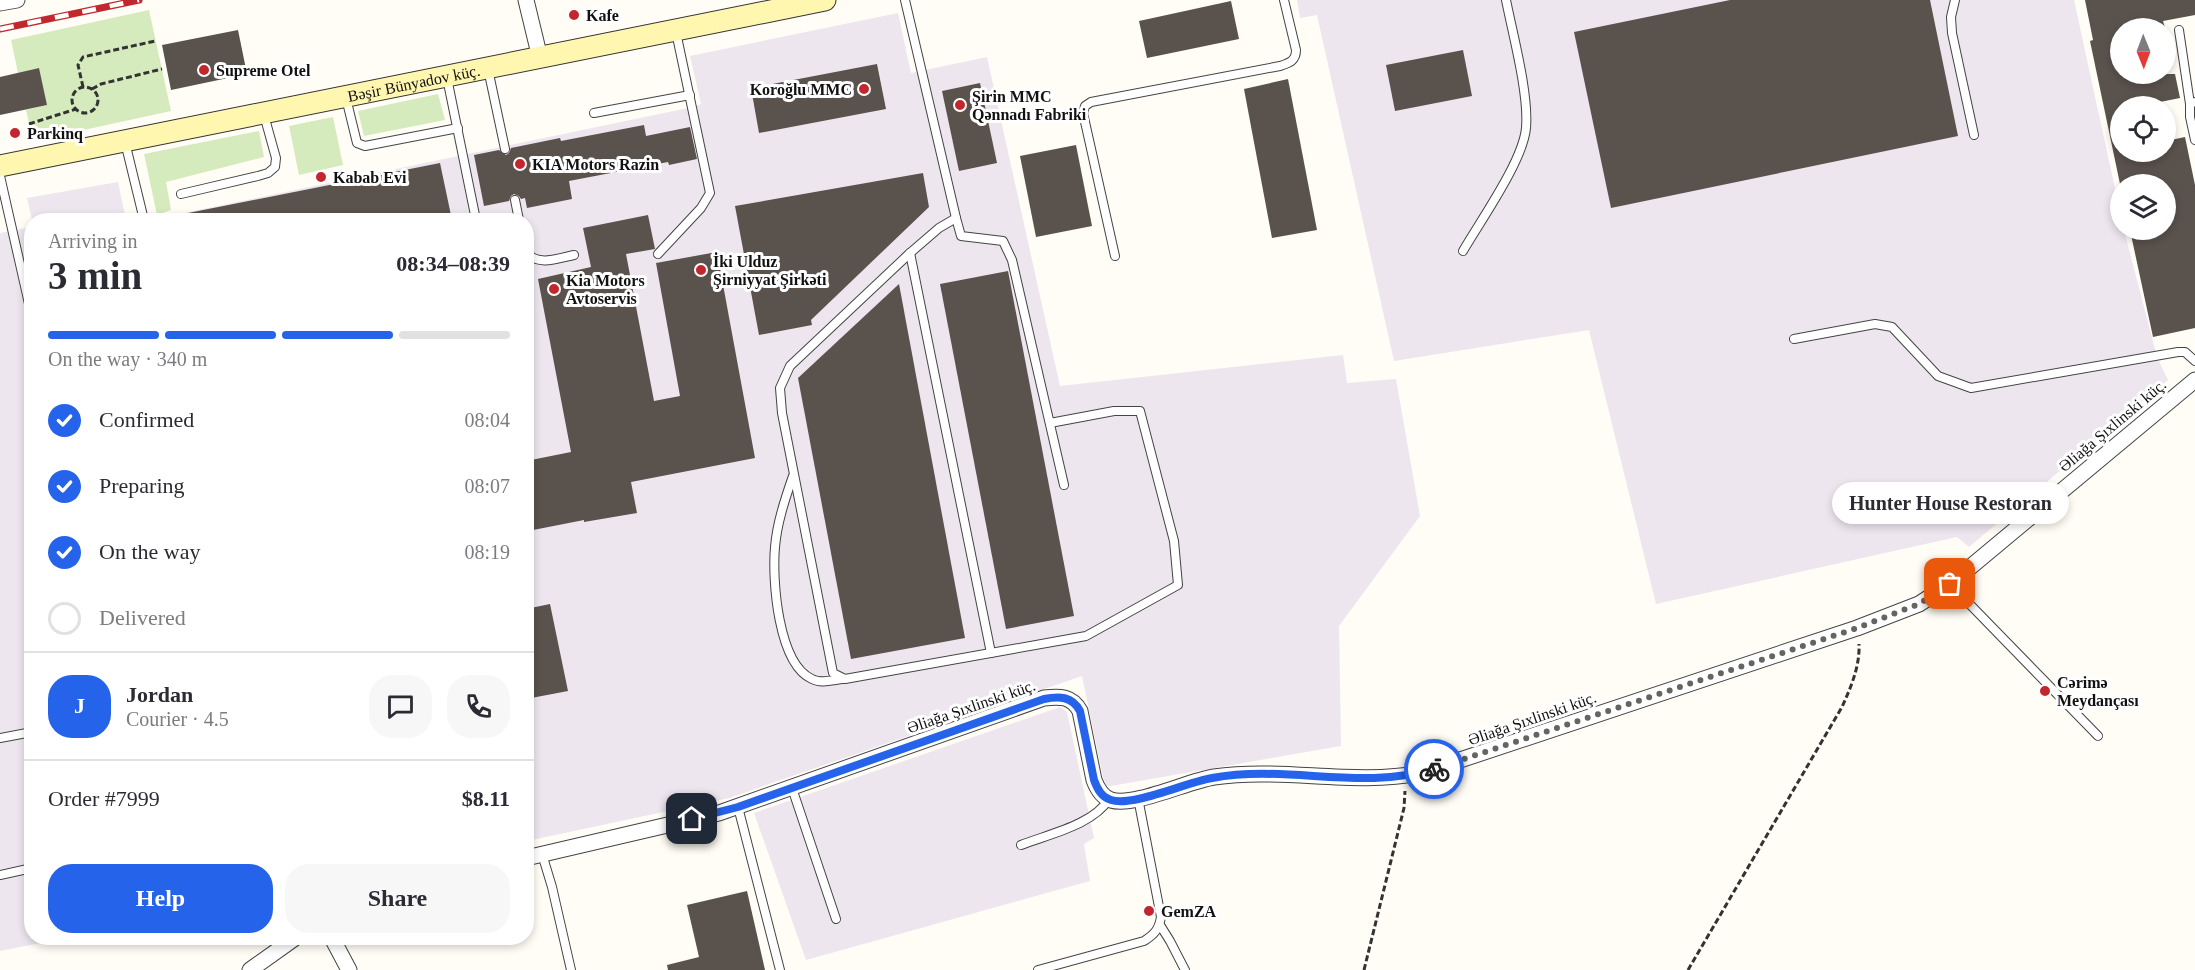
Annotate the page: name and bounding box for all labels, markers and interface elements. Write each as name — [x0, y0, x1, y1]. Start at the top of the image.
place label: Kafe — [586, 7, 619, 24]
marker: Kafe — [567, 8, 581, 22]
north arrow — [2110, 18, 2176, 84]
map controls — [2110, 18, 2176, 240]
place label: Supreme Otel — [216, 62, 311, 80]
street label: Bəşir Bünyadov küç. — [346, 62, 482, 105]
marker: Supreme Otel — [197, 63, 211, 77]
place label: Koroğlu MMC — [750, 81, 852, 99]
marker: Koroğlu MMC — [857, 82, 871, 96]
place label: Şirin MMC Qənnadı Fabriki — [972, 88, 1087, 123]
button: locate — [2110, 96, 2176, 162]
marker: Şirin MMC Qənnadı Fabriki — [953, 98, 967, 112]
place label: Parkinq — [27, 125, 83, 143]
marker: Parkinq — [8, 126, 22, 140]
place label: KIA Motors Razin — [532, 156, 659, 173]
marker: KIA Motors Razin — [513, 157, 527, 171]
place label: Kabab Evi — [333, 169, 407, 186]
marker: Kabab Evi — [314, 170, 328, 184]
button: layers — [2110, 174, 2176, 240]
text: Arriving in — [48, 230, 137, 252]
text: 08:34–08:39 — [396, 251, 510, 276]
place label: İki Ulduz Şirniyyat Şirkəti — [713, 252, 827, 289]
text: 3 min — [48, 254, 142, 297]
marker: İki Ulduz Şirniyyat Şirkəti — [694, 263, 708, 277]
place label: Kia Motors Avtoservis — [566, 272, 645, 307]
marker: Kia Motors Avtoservis — [547, 282, 561, 296]
text: On the way · 340 m — [48, 348, 207, 370]
street label: Əliağa Şıxlinski küç. — [2055, 376, 2170, 476]
icon: check — [48, 404, 81, 437]
text: Confirmed — [99, 407, 194, 432]
text: 08:04 — [464, 409, 510, 431]
icon: check — [48, 470, 81, 503]
text: Preparing — [99, 473, 185, 498]
text: 08:07 — [464, 475, 510, 497]
callout: Hunter House Restoran — [1832, 482, 2068, 524]
text: Hunter House Restoran — [1849, 492, 2052, 514]
icon: check — [48, 536, 81, 569]
text: On the way — [99, 539, 200, 564]
text: 08:19 — [464, 541, 510, 563]
pin — [1924, 558, 1975, 609]
icon: bag — [1933, 567, 1966, 600]
text: Delivered — [99, 605, 186, 630]
place label: Cərimə Meydançası — [2057, 674, 2139, 710]
button: chat — [369, 675, 432, 738]
button: phone — [447, 675, 510, 738]
street label: Əliağa Şıxlinski küç. — [905, 677, 1038, 737]
text: Jordan — [126, 682, 193, 707]
marker: Cərimə Meydançası — [2038, 684, 2052, 698]
street label: Əliağa Şıxlinski küç. — [1466, 689, 1599, 749]
text: J — [74, 693, 85, 718]
text: Courier · 4.5 — [126, 708, 229, 730]
courier — [1404, 739, 1464, 799]
icon: bike — [1418, 753, 1451, 786]
text: Order #7999 — [48, 786, 160, 811]
text: $8.11 — [462, 786, 510, 811]
pin — [666, 793, 717, 844]
icon: home — [675, 802, 708, 835]
button: Help — [48, 864, 273, 933]
button: Share — [285, 864, 510, 933]
place label: GemZA — [1161, 903, 1217, 920]
marker: GemZA — [1142, 904, 1156, 918]

